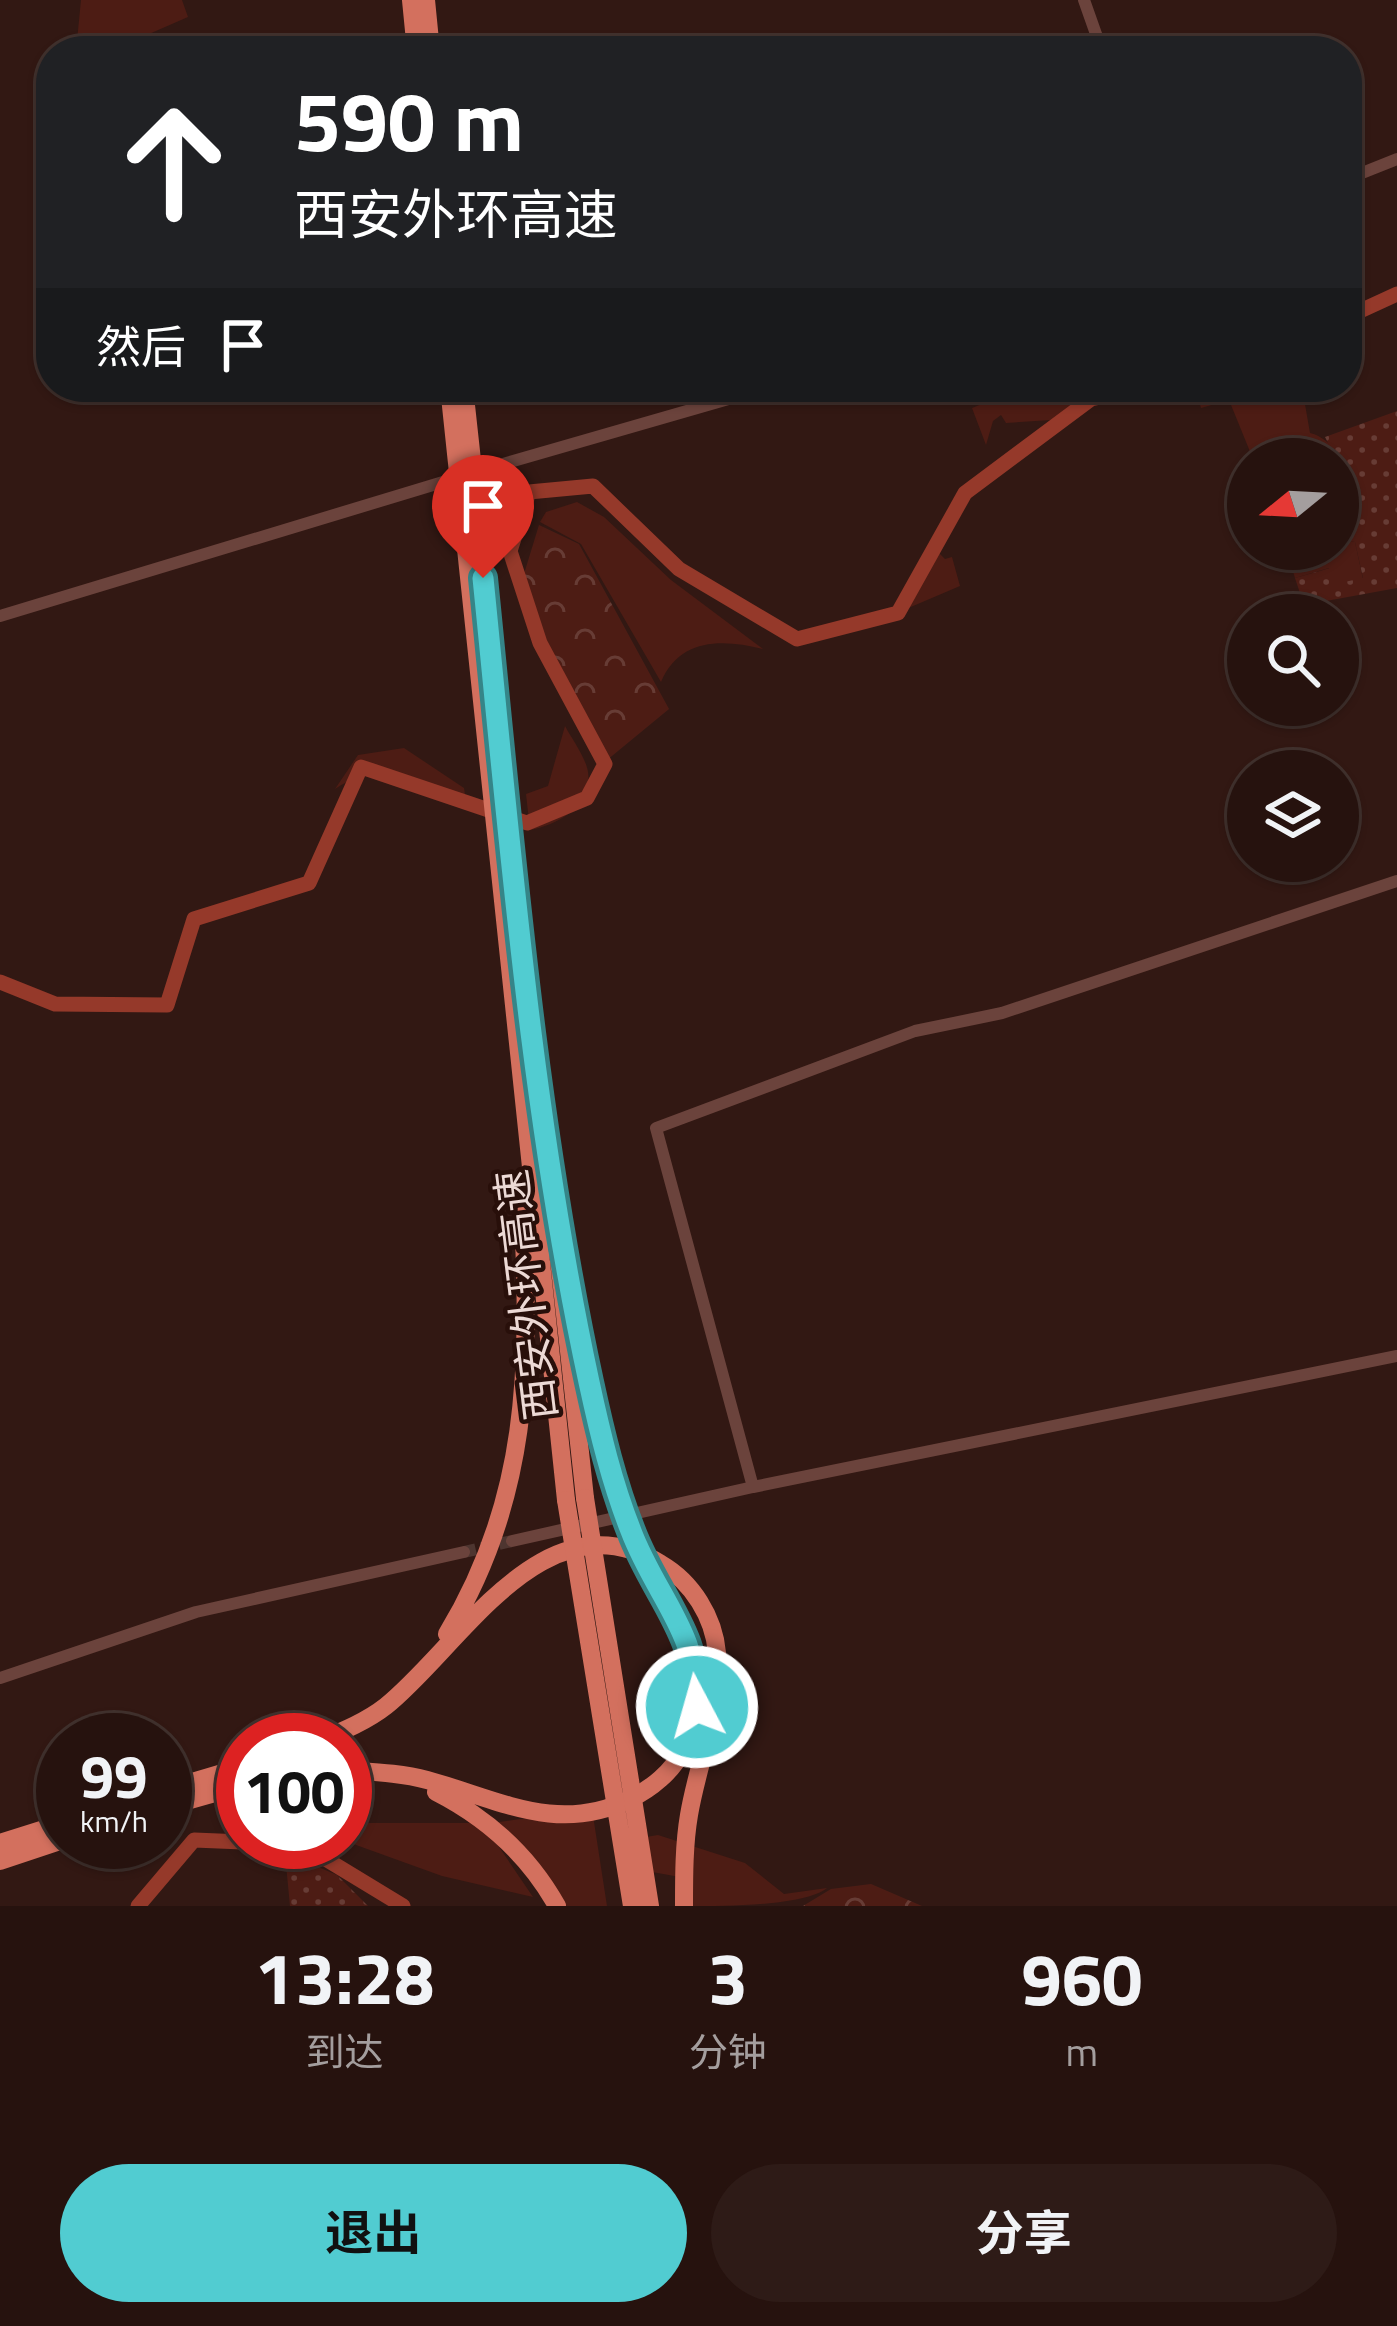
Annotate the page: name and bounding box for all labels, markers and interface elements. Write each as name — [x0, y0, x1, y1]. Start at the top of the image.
text: 590 m — [294, 56, 524, 184]
icon: ahead — [96, 84, 252, 240]
text: 西安外环高速 — [294, 173, 618, 255]
text: 然后 — [96, 312, 186, 380]
icon: arrive — [210, 312, 276, 378]
north arrow — [1227, 438, 1359, 570]
map controls — [1227, 438, 1359, 882]
pin — [432, 455, 534, 578]
icon: arrive — [450, 473, 516, 539]
button: search — [1227, 594, 1359, 726]
button: layers — [1227, 750, 1359, 882]
street label: 西安外环高速 — [478, 1166, 572, 1424]
position arrow — [634, 1644, 760, 1770]
speed limit sign: 100 — [216, 1713, 372, 1869]
text: 99 — [80, 1730, 148, 1821]
text: km/h — [80, 1798, 148, 1844]
text: 13:28 — [255, 1922, 434, 2032]
text: 3 — [708, 1922, 748, 2032]
text: 960 — [1021, 1923, 1142, 2033]
text: 到达 — [305, 2022, 383, 2081]
text: 分钟 — [689, 2022, 767, 2081]
text: m — [1066, 2022, 1098, 2081]
button: 退出 — [60, 2164, 687, 2302]
button: 分享 — [711, 2164, 1337, 2302]

